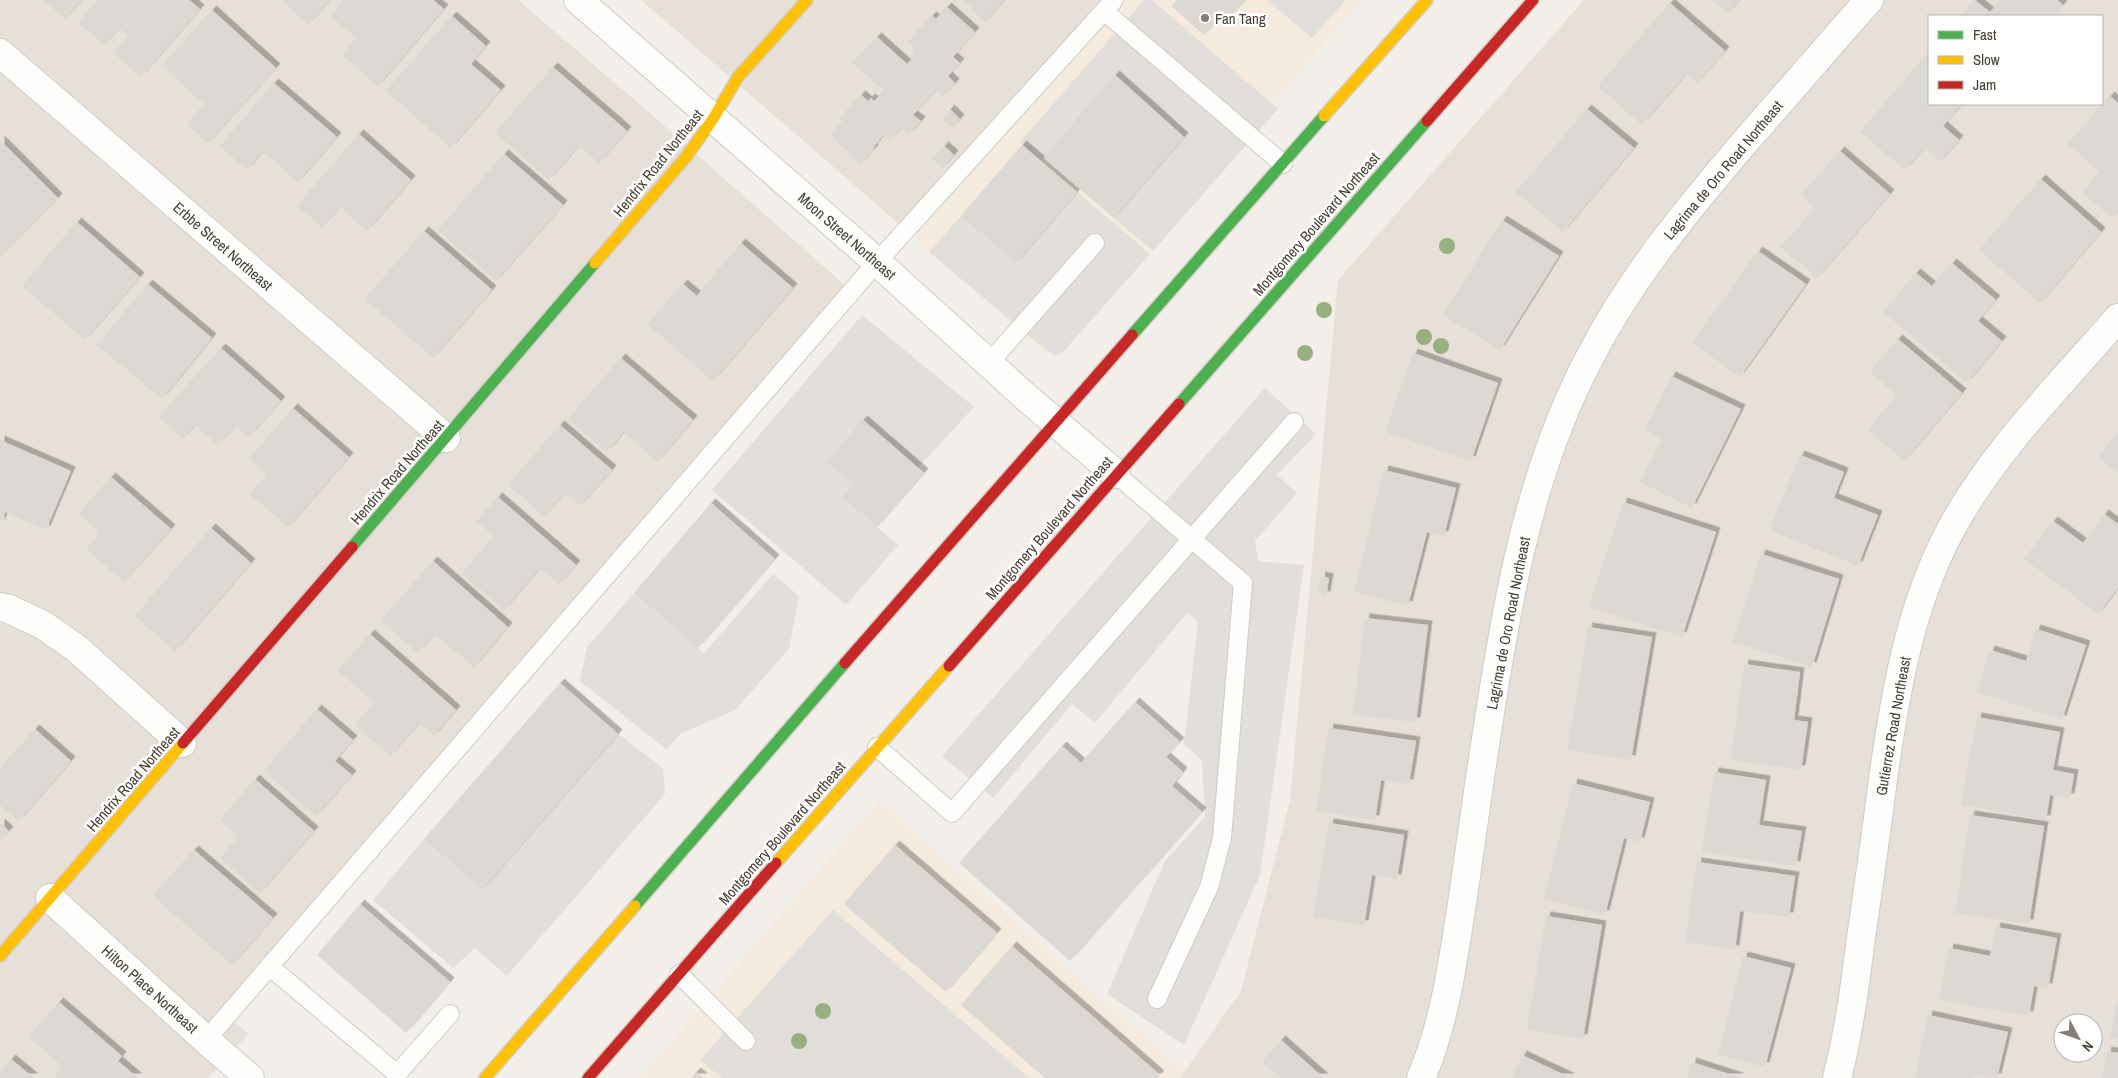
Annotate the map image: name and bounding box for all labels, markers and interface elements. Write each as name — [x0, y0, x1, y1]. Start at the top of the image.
place label: Fan Tang — [1215, 8, 1266, 29]
marker: Fan Tang — [1199, 12, 1211, 24]
legend — [1928, 15, 2103, 105]
text: Fast — [1973, 24, 1997, 45]
text: Slow — [1973, 49, 2000, 70]
text: Jam — [1973, 74, 1996, 95]
street label: Lagrima de Oro Road Northeast — [1658, 96, 1788, 244]
street label: Hendrix Road Northeast — [608, 104, 708, 221]
street label: Montgomery Boulevard Northeast — [1248, 147, 1385, 300]
street label: Moon Street Northeast — [793, 187, 901, 285]
street label: Erbbe Street Northeast — [169, 197, 278, 296]
street label: Hendrix Road Northeast — [346, 415, 449, 529]
street label: Montgomery Boulevard Northeast — [981, 451, 1118, 604]
street label: Lagrima de Oro Road Northeast — [1481, 534, 1535, 711]
street label: Gutierrez Road Northeast — [1870, 654, 1916, 797]
street label: Hendrix Road Northeast — [82, 722, 185, 836]
street label: Montgomery Boulevard Northeast — [714, 756, 851, 909]
street label: Hilton Place Northeast — [97, 940, 203, 1038]
north arrow — [2053, 1013, 2103, 1063]
text: N — [2078, 1037, 2097, 1056]

